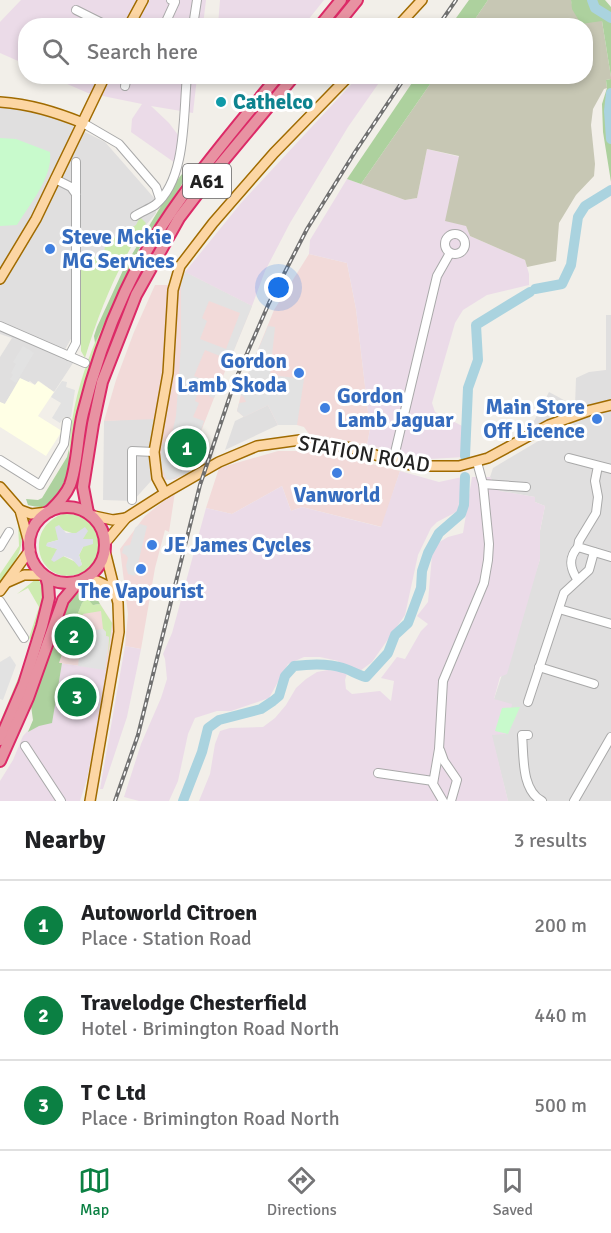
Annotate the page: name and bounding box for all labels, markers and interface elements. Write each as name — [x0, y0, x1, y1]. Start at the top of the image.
search box — [18, 18, 593, 84]
icon: search — [39, 35, 72, 68]
text: Search here — [87, 38, 198, 65]
place label: Cathelco — [233, 89, 313, 115]
marker: Cathelco — [214, 95, 228, 109]
road number: A61 — [183, 164, 231, 198]
place label: Steve Mckie MG Services — [62, 224, 175, 274]
marker: Steve Mckie MG Services — [43, 242, 57, 256]
your location — [264, 273, 293, 302]
place label: Gordon Lamb Skoda — [177, 348, 287, 398]
marker: Gordon Lamb Skoda — [292, 366, 306, 380]
place label: Gordon Lamb Jaguar — [337, 383, 454, 433]
place label: Main Store Off Licence — [483, 394, 585, 444]
marker: Gordon Lamb Jaguar — [318, 401, 332, 415]
marker: Main Store Off Licence — [590, 412, 604, 426]
pin: 1 — [168, 426, 207, 470]
street label: STATION ROAD — [296, 430, 432, 478]
marker: Vanworld — [330, 466, 344, 480]
place label: Vanworld — [294, 482, 380, 508]
place label: JE James Cycles — [164, 532, 311, 558]
marker: JE James Cycles — [145, 538, 159, 552]
marker: The Vapourist — [134, 562, 148, 576]
place label: The Vapourist — [78, 578, 204, 604]
pin: 2 — [54, 614, 94, 658]
pin: 3 — [58, 674, 97, 720]
text: Nearby — [24, 824, 105, 856]
text: 3 results — [514, 828, 587, 853]
text: Autoworld Citroen — [81, 899, 257, 926]
text: 1 — [38, 913, 49, 938]
text: 200 m — [534, 913, 587, 938]
text: Place · Station Road — [81, 926, 252, 951]
text: Travelodge Chesterfield — [81, 989, 307, 1016]
text: 2 — [38, 1003, 49, 1028]
text: 440 m — [534, 1003, 587, 1028]
text: Hotel · Brimington Road North — [81, 1016, 339, 1041]
text: T C Ltd — [81, 1079, 146, 1106]
text: 3 — [38, 1093, 49, 1118]
text: 500 m — [534, 1093, 587, 1118]
text: Place · Brimington Road North — [81, 1106, 340, 1131]
tab: Map — [78, 1164, 111, 1220]
tab: Directions — [267, 1164, 337, 1220]
tab: Saved — [493, 1164, 533, 1220]

